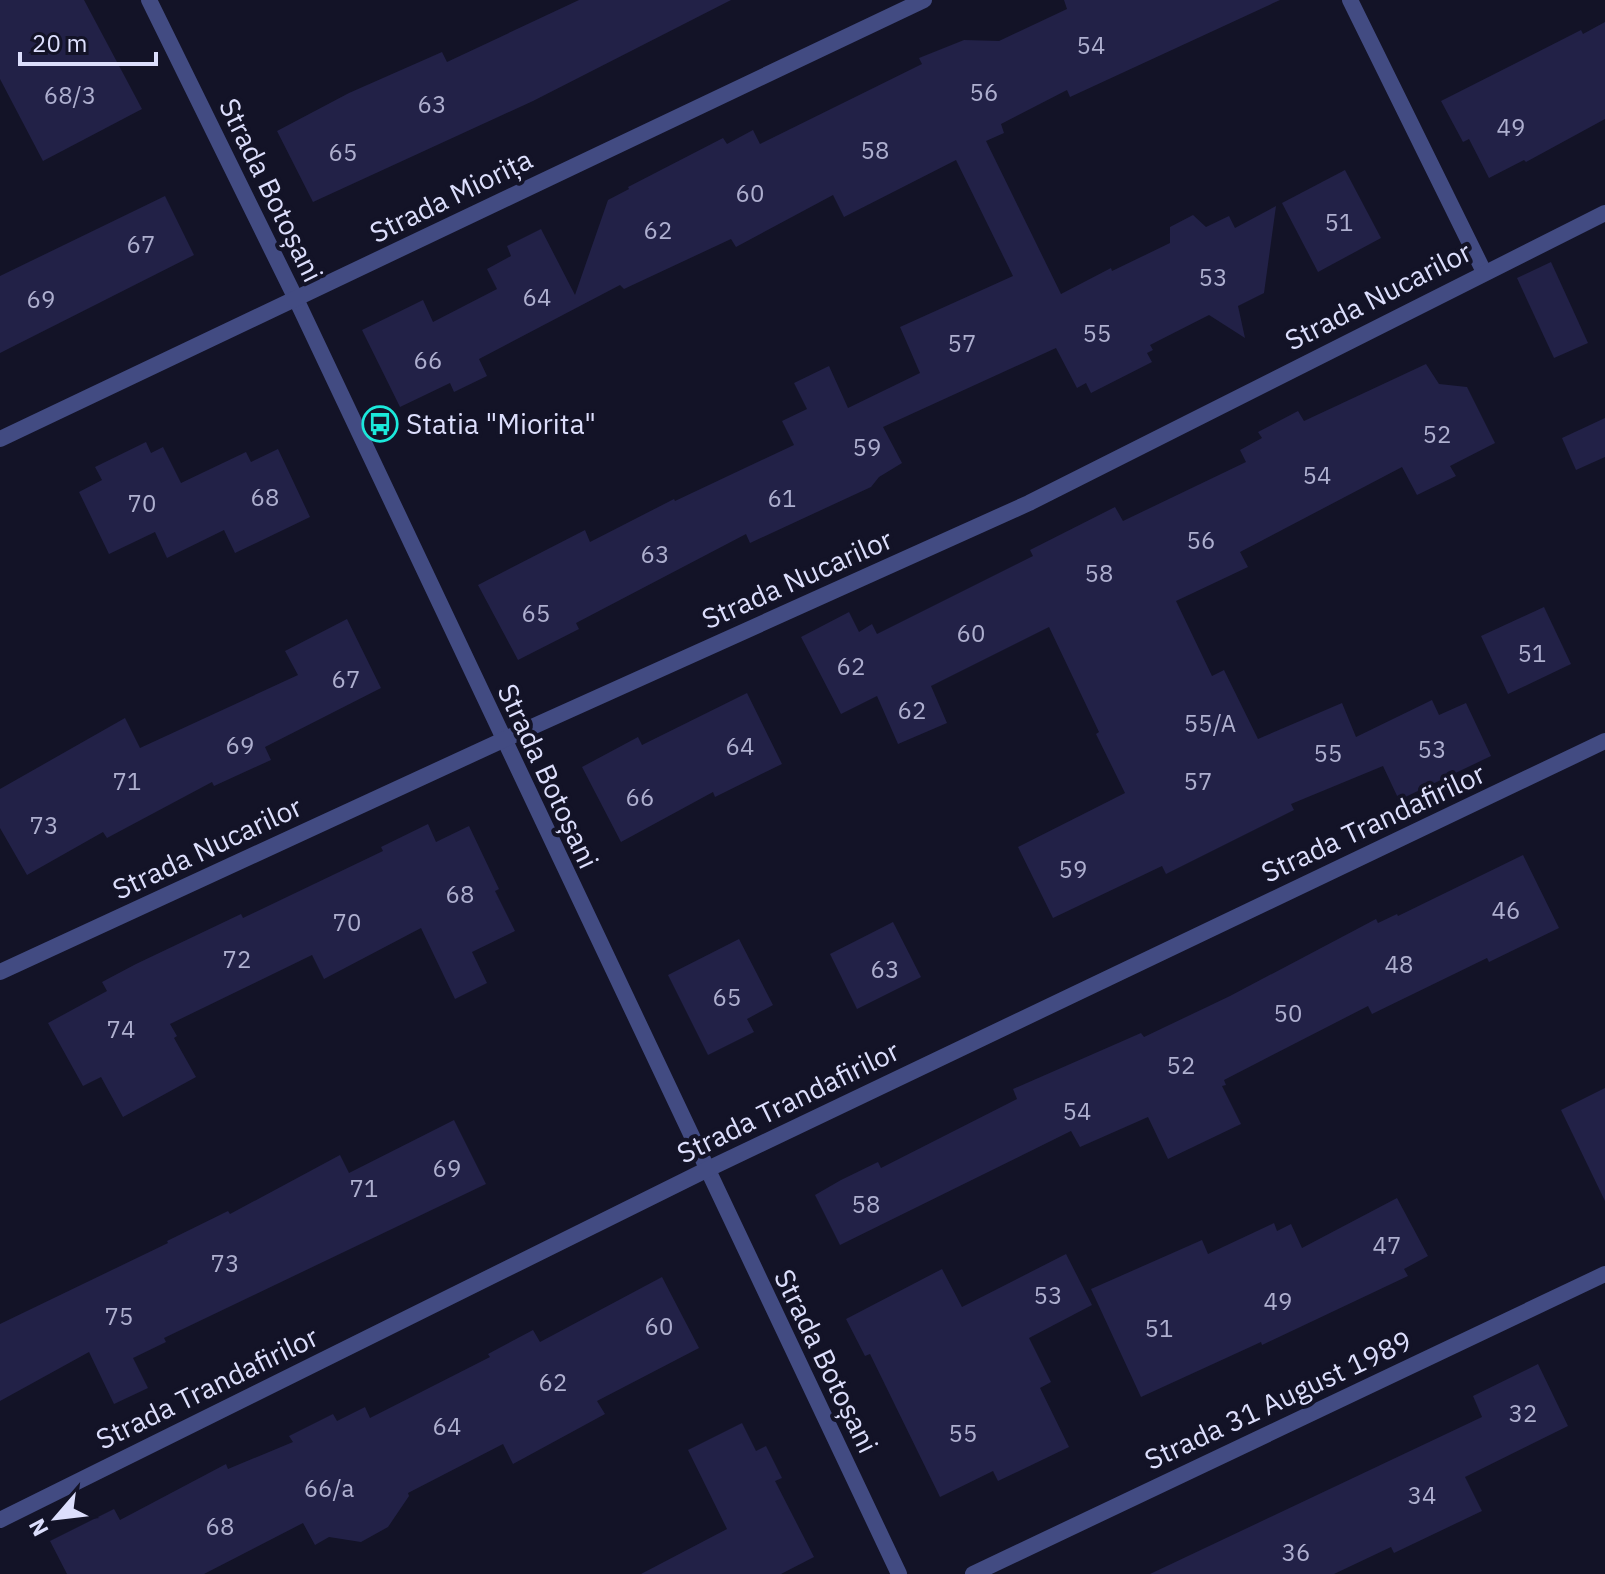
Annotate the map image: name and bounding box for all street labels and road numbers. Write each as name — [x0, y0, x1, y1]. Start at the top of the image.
street label: Strada Botoșani — [211, 92, 332, 288]
street label: Strada Miorița — [363, 140, 538, 251]
street label: Strada Nucarilor — [1278, 233, 1477, 358]
street label: Strada Nucarilor — [696, 520, 898, 637]
street label: Strada Botoșani — [489, 677, 607, 874]
street label: Strada Trandafirilor — [1255, 754, 1491, 891]
street label: Strada Nucarilor — [106, 788, 307, 908]
street label: Strada Trandafirilor — [671, 1032, 905, 1171]
street label: Strada Botoșani — [766, 1263, 887, 1459]
street label: Strada Trandafirilor — [90, 1318, 324, 1457]
street label: Strada 31 August 1989 — [1138, 1321, 1417, 1478]

